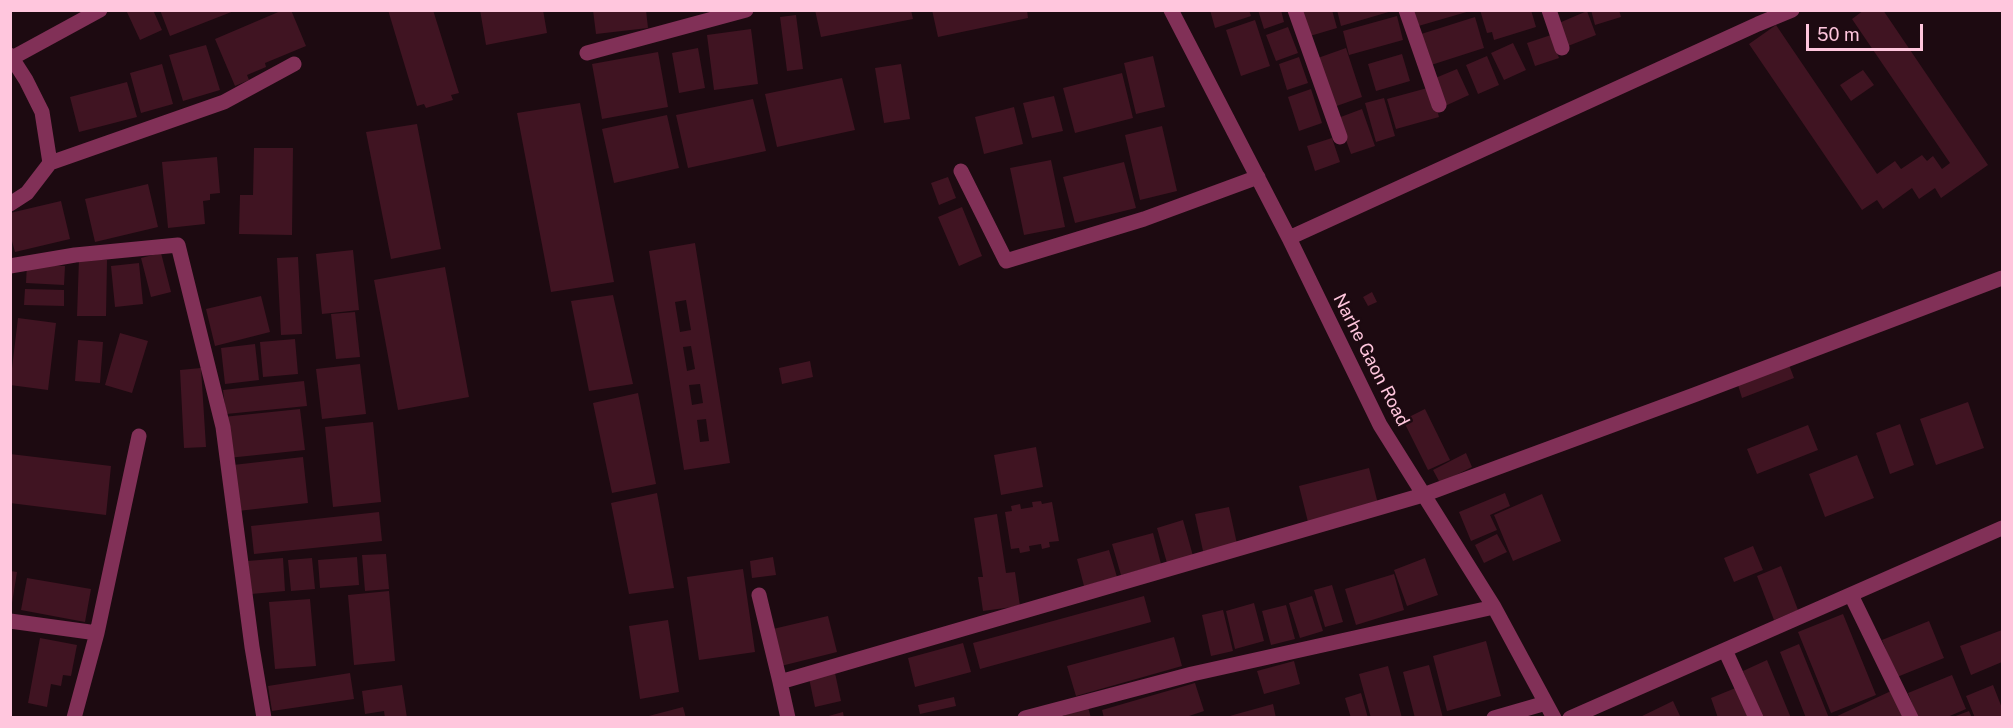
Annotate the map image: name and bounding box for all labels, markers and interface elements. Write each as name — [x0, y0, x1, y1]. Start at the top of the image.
scale bar — [1809, 12, 1926, 50]
text: 50 m — [1817, 24, 1860, 45]
street label: Narhe Gaon Road — [1328, 290, 1414, 430]

